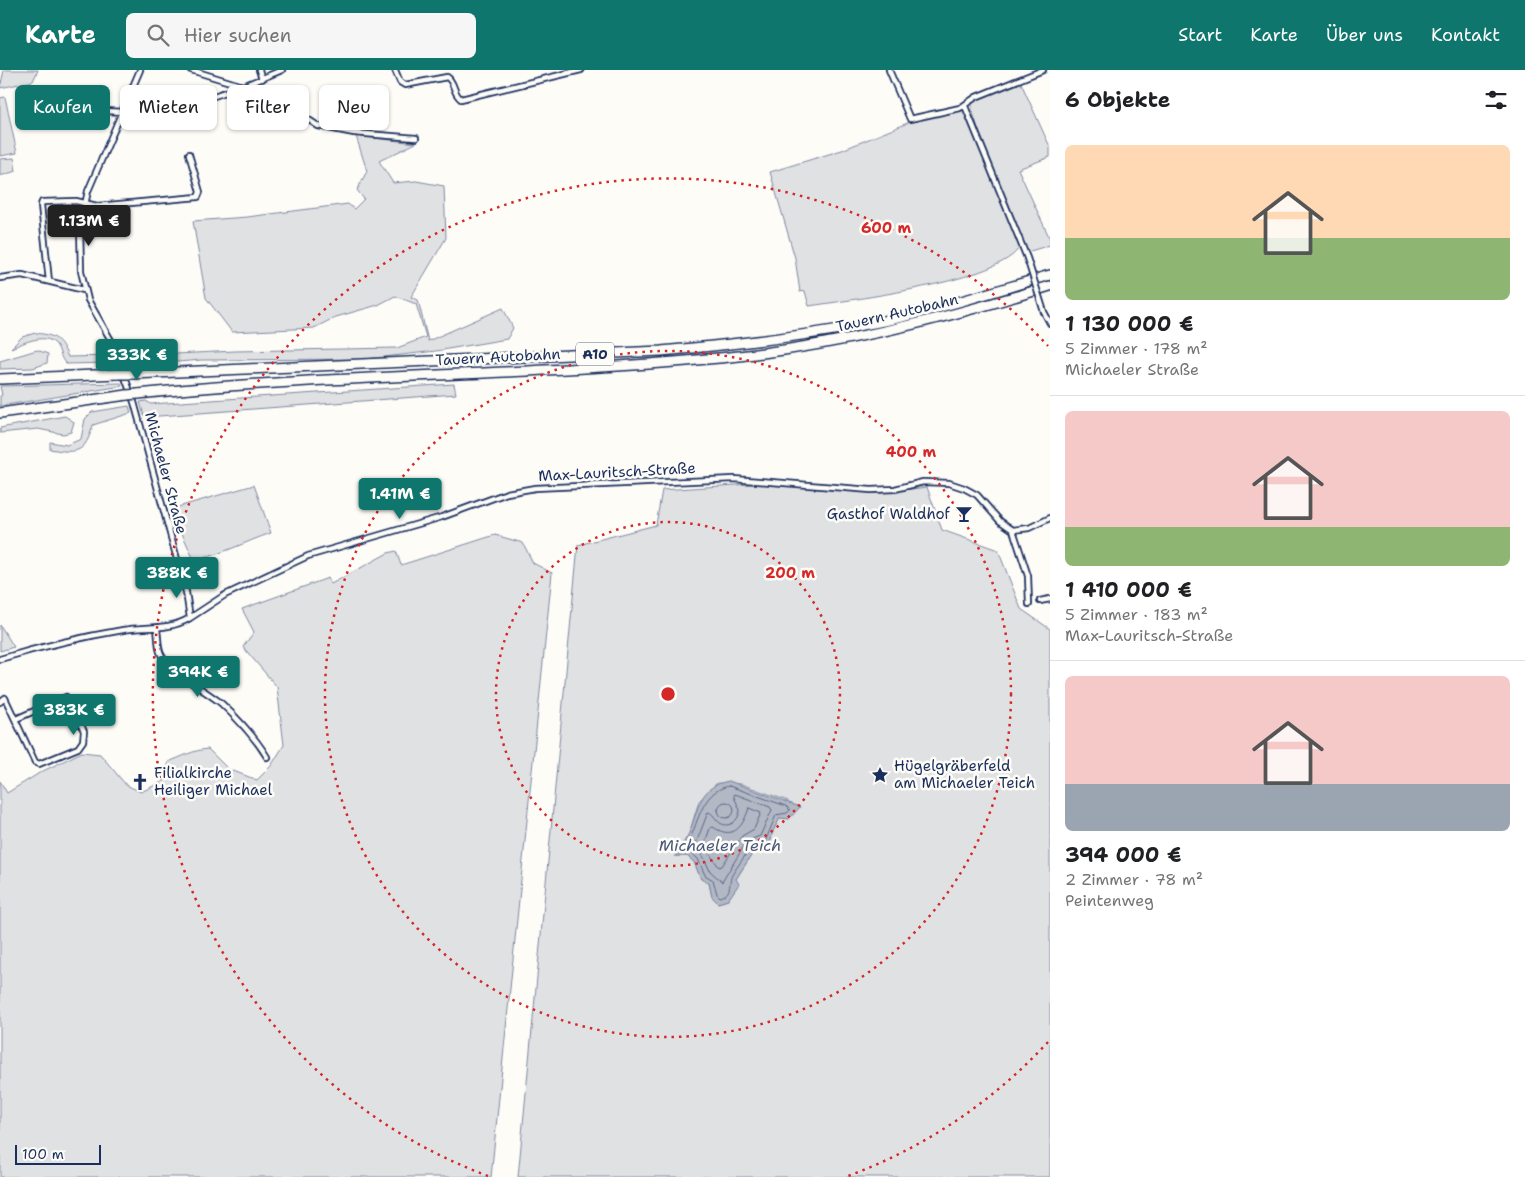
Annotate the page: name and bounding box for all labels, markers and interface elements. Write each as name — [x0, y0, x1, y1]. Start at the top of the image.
search box — [126, 13, 476, 58]
text: Karte — [25, 19, 96, 51]
icon: search — [144, 21, 172, 49]
text: Hier suchen — [184, 23, 291, 48]
text: Start — [1178, 23, 1222, 47]
text: Karte — [1250, 23, 1298, 47]
text: Über uns — [1326, 23, 1403, 47]
text: Kontakt — [1431, 23, 1500, 47]
chip: Kaufen — [15, 85, 110, 130]
chip: Mieten — [120, 85, 217, 130]
chip: Filter — [227, 85, 309, 130]
chip: Neu — [319, 85, 389, 130]
text: 6 Objekte — [1065, 86, 1170, 114]
icon: filters — [1482, 86, 1510, 114]
icon: home — [1243, 178, 1333, 268]
pin: 1.13M € — [43, 204, 135, 247]
text: 1.13M € — [59, 210, 119, 231]
text: 600 m — [861, 218, 911, 238]
street label: Tauern Autobahn — [834, 289, 960, 337]
text: 1 130 000 € — [1065, 310, 1193, 338]
pin: 333K € — [96, 338, 178, 381]
text: 5 Zimmer · 178 m² — [1065, 338, 1208, 359]
road number: A10 — [576, 342, 614, 366]
text: 333K € — [107, 344, 167, 365]
street label: Tauern Autobahn — [435, 344, 561, 370]
text: Michaeler Straße — [1065, 359, 1199, 380]
street label: Michaeler Straße — [140, 410, 192, 536]
text: 400 m — [886, 442, 936, 462]
icon: home — [1243, 443, 1333, 533]
street label: Max-Lauritsch-Straße — [538, 458, 696, 486]
pin: 1.41M € — [354, 478, 446, 520]
text: 1.41M € — [370, 483, 430, 504]
place label: Gasthof Waldhof — [827, 504, 951, 524]
bar icon: Gasthof Waldhof — [954, 504, 974, 524]
pin: 388K € — [136, 556, 218, 599]
text: 388K € — [146, 562, 208, 583]
text: 200 m — [765, 563, 815, 583]
text: 1 410 000 € — [1065, 576, 1192, 604]
text: 5 Zimmer · 183 m² — [1065, 604, 1208, 625]
text: Max-Lauritsch-Straße — [1065, 625, 1233, 646]
pin: 394K € — [157, 656, 239, 698]
text: 394K € — [168, 661, 228, 682]
centre of rings — [659, 685, 677, 703]
pin: 383K € — [33, 694, 115, 736]
text: 383K € — [44, 699, 104, 720]
icon: home — [1243, 708, 1333, 798]
place label: Hügelgräberfeld am Michaeler Teich — [894, 756, 1035, 793]
place label: Filialkirche Heiliger Michael — [154, 763, 273, 800]
place icon: Hügelgräberfeld am Michaeler Teich — [870, 765, 890, 785]
church icon: Filialkirche Heiliger Michael — [130, 772, 150, 792]
water label: Michaeler Teich — [659, 835, 781, 856]
text: 394 000 € — [1065, 841, 1181, 869]
text: 2 Zimmer · 78 m² — [1065, 869, 1203, 890]
text: Peintenweg — [1065, 890, 1154, 911]
scale bar — [15, 1142, 101, 1165]
text: 100 m — [22, 1145, 64, 1163]

